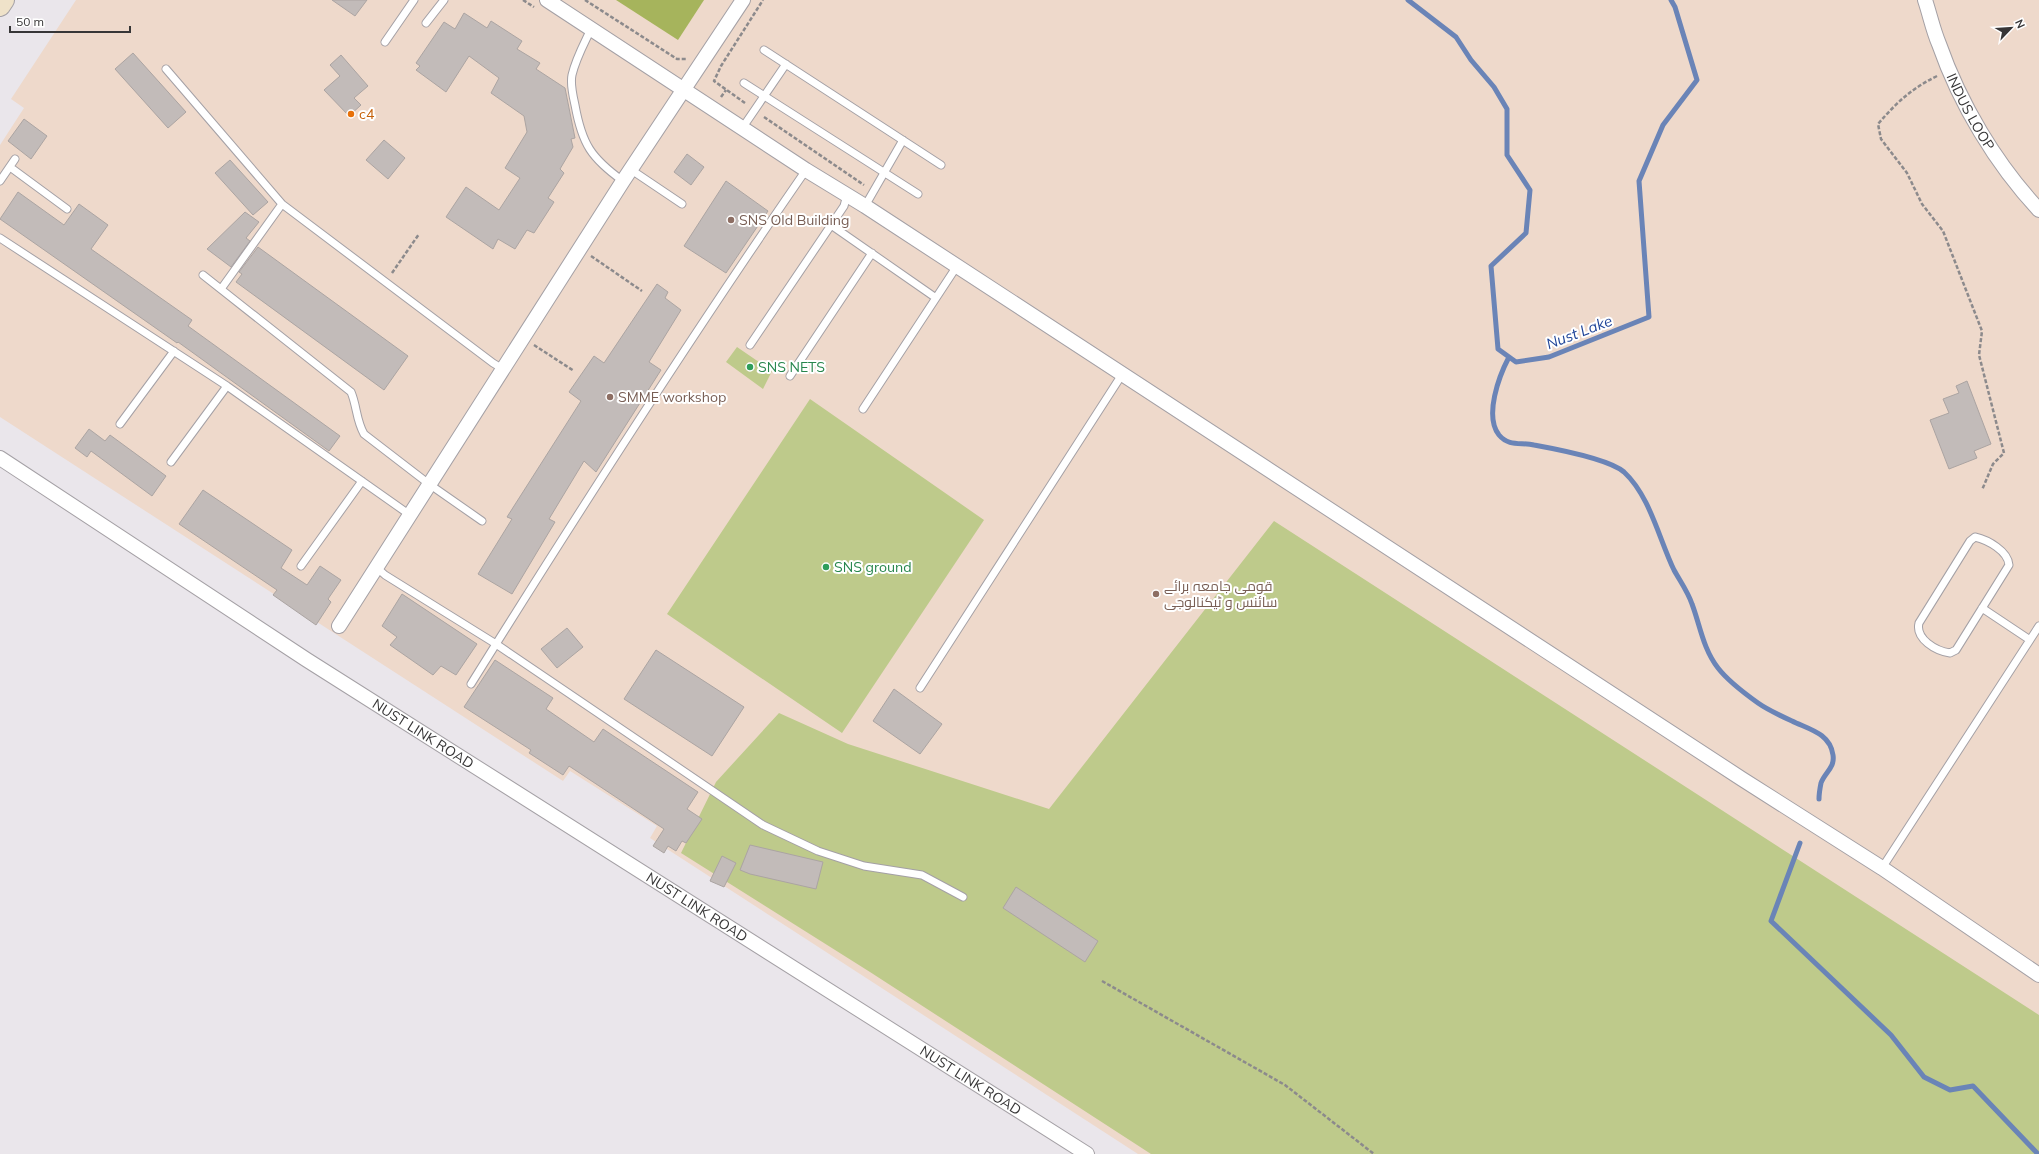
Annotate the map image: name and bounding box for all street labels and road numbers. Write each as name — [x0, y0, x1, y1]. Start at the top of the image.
street label: INDUS LOOP — [1942, 70, 1999, 154]
street label: NUST LINK ROAD — [369, 695, 477, 772]
street label: NUST LINK ROAD — [643, 868, 751, 946]
street label: NUST LINK ROAD — [917, 1041, 1025, 1119]

